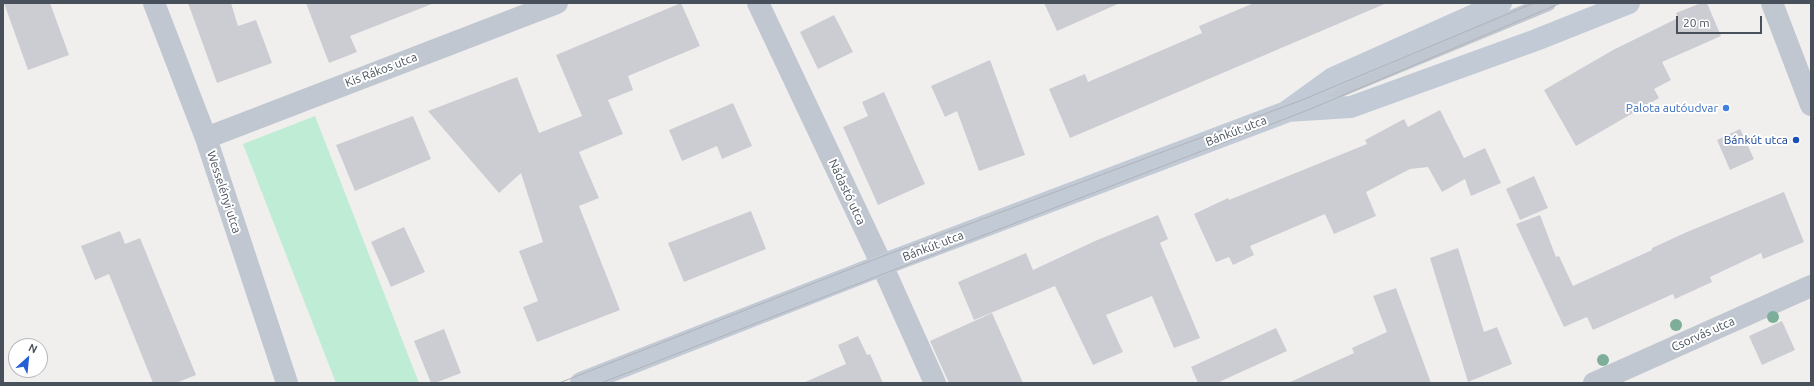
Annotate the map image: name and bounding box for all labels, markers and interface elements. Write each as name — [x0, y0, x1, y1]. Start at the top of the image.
scale bar — [1678, 8, 1764, 34]
text: 20 m — [1683, 16, 1710, 29]
street label: Kis Rákos utca — [343, 50, 419, 90]
place label: Palota autóudvar — [1626, 101, 1718, 115]
marker: Palota autóudvar — [1721, 103, 1731, 113]
street label: Bánkút utca — [1203, 113, 1269, 149]
place label: Bánkút utca — [1724, 133, 1788, 147]
marker: Bánkút utca — [1791, 135, 1801, 145]
street label: Wesselényi utca — [204, 149, 244, 235]
street label: Nádastó utca — [826, 157, 868, 227]
street label: Bánkút utca — [900, 228, 966, 264]
street label: Csorvás utca — [1669, 314, 1737, 354]
north arrow — [8, 338, 48, 378]
text: N — [27, 341, 39, 355]

